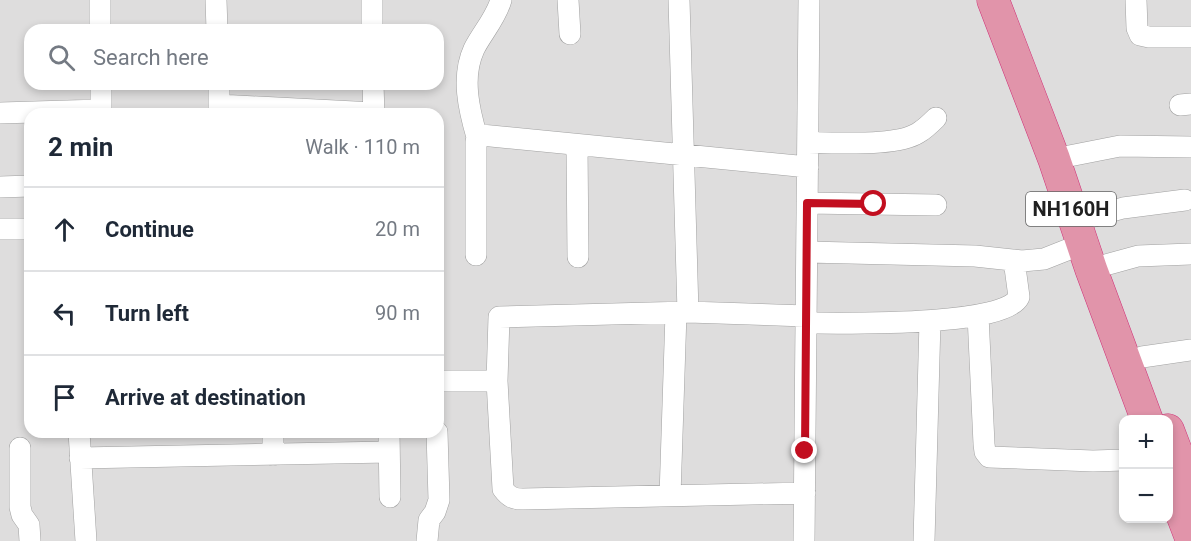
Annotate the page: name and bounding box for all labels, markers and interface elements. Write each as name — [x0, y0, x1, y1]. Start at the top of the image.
search box — [24, 24, 444, 90]
icon: search — [45, 41, 78, 74]
text: Search here — [93, 45, 209, 70]
text: 2 min — [48, 132, 113, 162]
text: Walk · 110 m — [305, 135, 420, 159]
route start — [860, 190, 886, 216]
road number: NH160H — [1026, 192, 1116, 226]
icon: ahead — [48, 213, 81, 246]
text: Continue — [105, 217, 194, 242]
text: 20 m — [375, 217, 420, 241]
icon: left — [48, 297, 81, 330]
text: Turn left — [105, 301, 189, 326]
text: 90 m — [375, 301, 420, 325]
icon: arrive — [48, 381, 81, 414]
text: Arrive at destination — [105, 385, 306, 410]
map controls — [1119, 415, 1173, 523]
button: + — [1119, 415, 1173, 469]
route end — [791, 437, 817, 463]
button: − — [1119, 469, 1173, 523]

